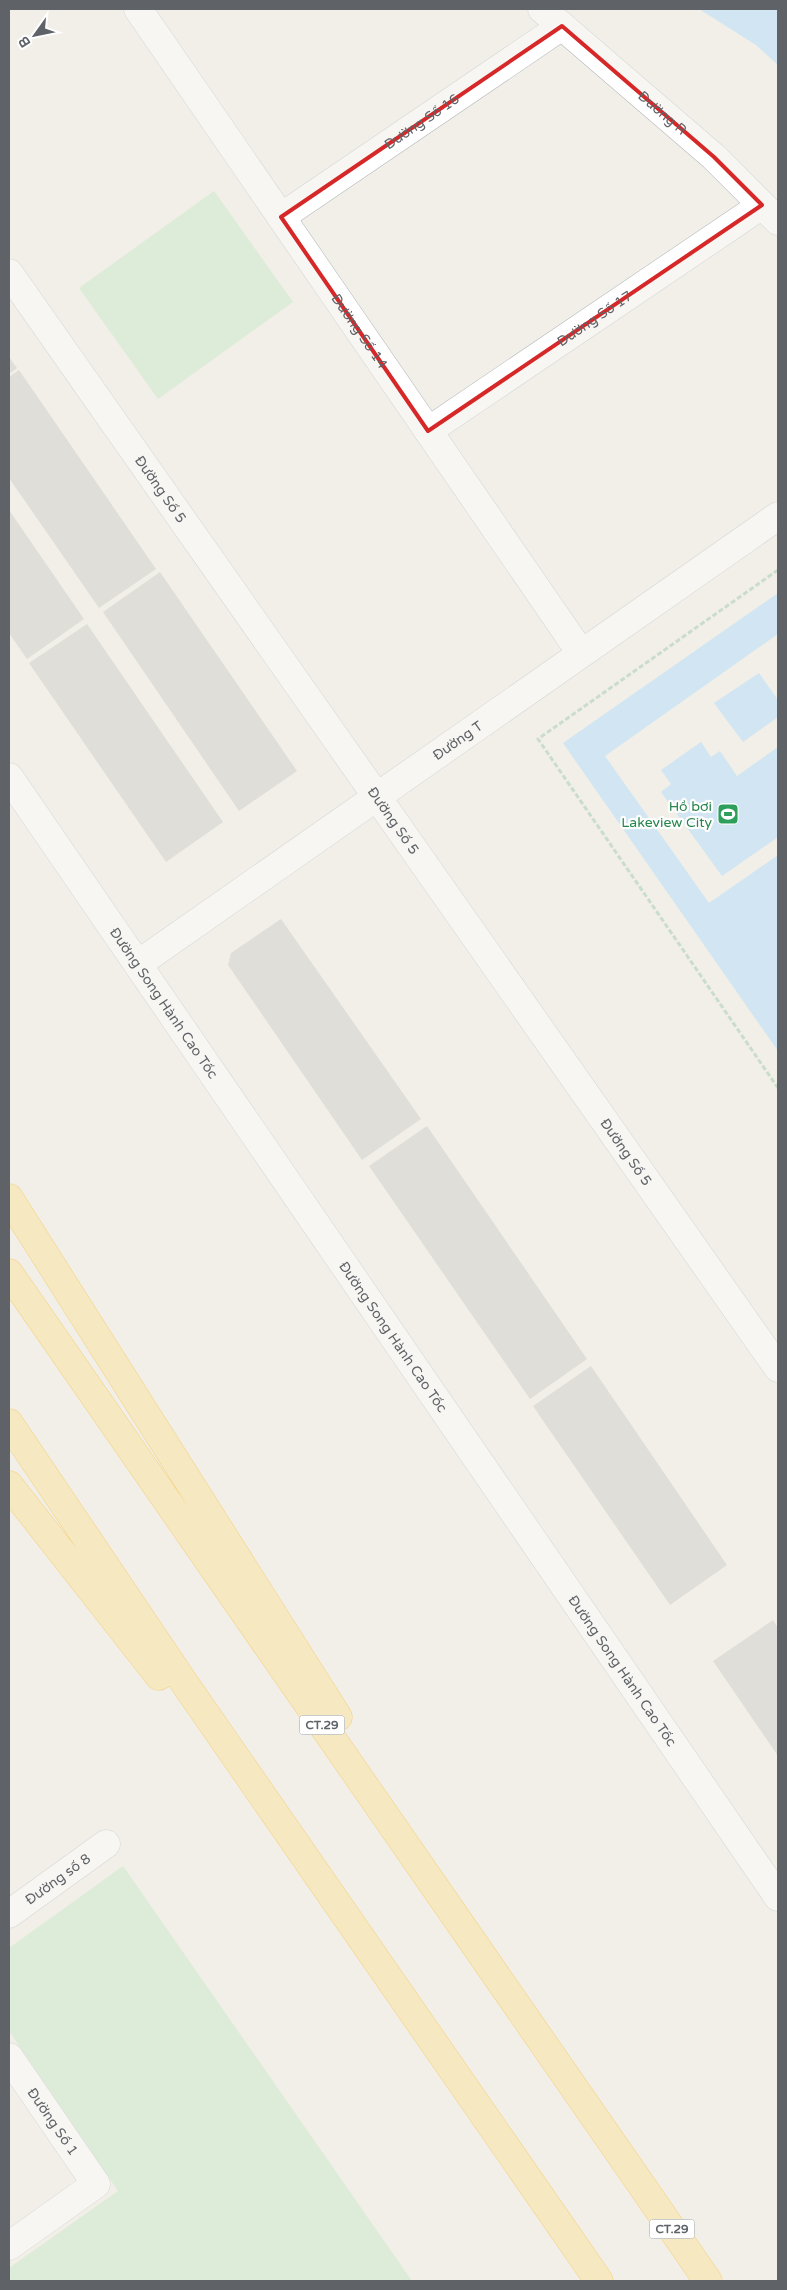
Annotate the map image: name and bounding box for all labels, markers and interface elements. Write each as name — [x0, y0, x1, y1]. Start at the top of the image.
north arrow — [10, 10, 60, 60]
text: B — [15, 33, 34, 51]
street label: Đường R — [634, 88, 690, 139]
street label: Đường Số 16 — [381, 90, 463, 153]
street label: Đường Số 17 — [554, 287, 636, 350]
street label: Đường Số 14 — [328, 291, 391, 372]
street label: Đường Số 5 — [131, 452, 190, 526]
street label: Đường T — [429, 717, 486, 764]
street label: Đường Số 5 — [364, 784, 423, 858]
place label: Hồ bơi Lakeview City — [621, 798, 712, 831]
sports icon: Hồ bơi Lakeview City — [716, 802, 740, 826]
street label: Đường Song Hành Cao Tốc — [106, 924, 221, 1082]
street label: Đường Số 5 — [596, 1115, 655, 1189]
street label: Đường Song Hành Cao Tốc — [335, 1258, 451, 1416]
street label: Đường Song Hành Cao Tốc — [564, 1592, 680, 1750]
road number: CT.29 — [300, 1716, 344, 1734]
street label: Đường số 8 — [22, 1850, 94, 1909]
street label: Đường Số 1 — [24, 2085, 82, 2159]
road number: CT.29 — [650, 2220, 694, 2238]

